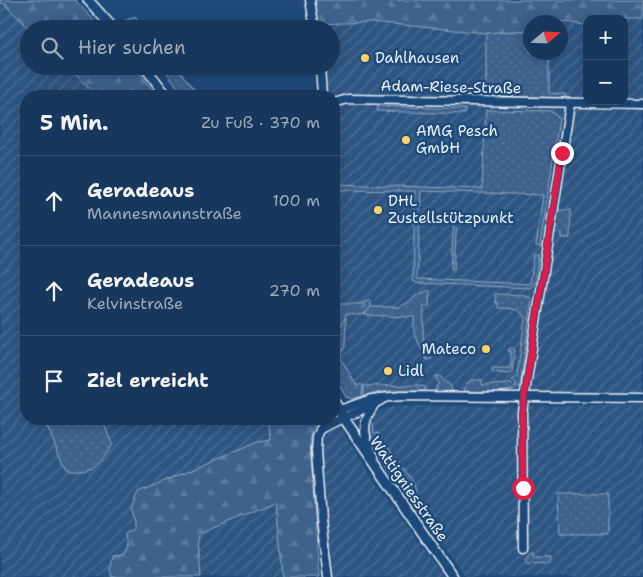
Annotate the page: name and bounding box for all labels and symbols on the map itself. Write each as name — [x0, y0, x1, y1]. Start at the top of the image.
north arrow — [523, 15, 568, 60]
place label: Dahlhausen — [375, 48, 459, 68]
marker: Dahlhausen — [359, 52, 371, 64]
street label: Adam-Riese-Straße — [381, 76, 521, 98]
place label: AMG Pesch GmbH — [416, 121, 498, 158]
marker: AMG Pesch GmbH — [400, 134, 412, 146]
route end — [551, 142, 574, 165]
place label: DHL Zustellstützpunkt — [388, 191, 514, 228]
marker: DHL Zustellstützpunkt — [372, 204, 384, 216]
place label: Mateco — [422, 339, 476, 359]
marker: Mateco — [480, 343, 492, 355]
place label: Lidl — [398, 361, 424, 381]
marker: Lidl — [382, 365, 394, 377]
street label: Wattigniesstraße — [365, 432, 453, 546]
route start — [512, 477, 535, 500]

